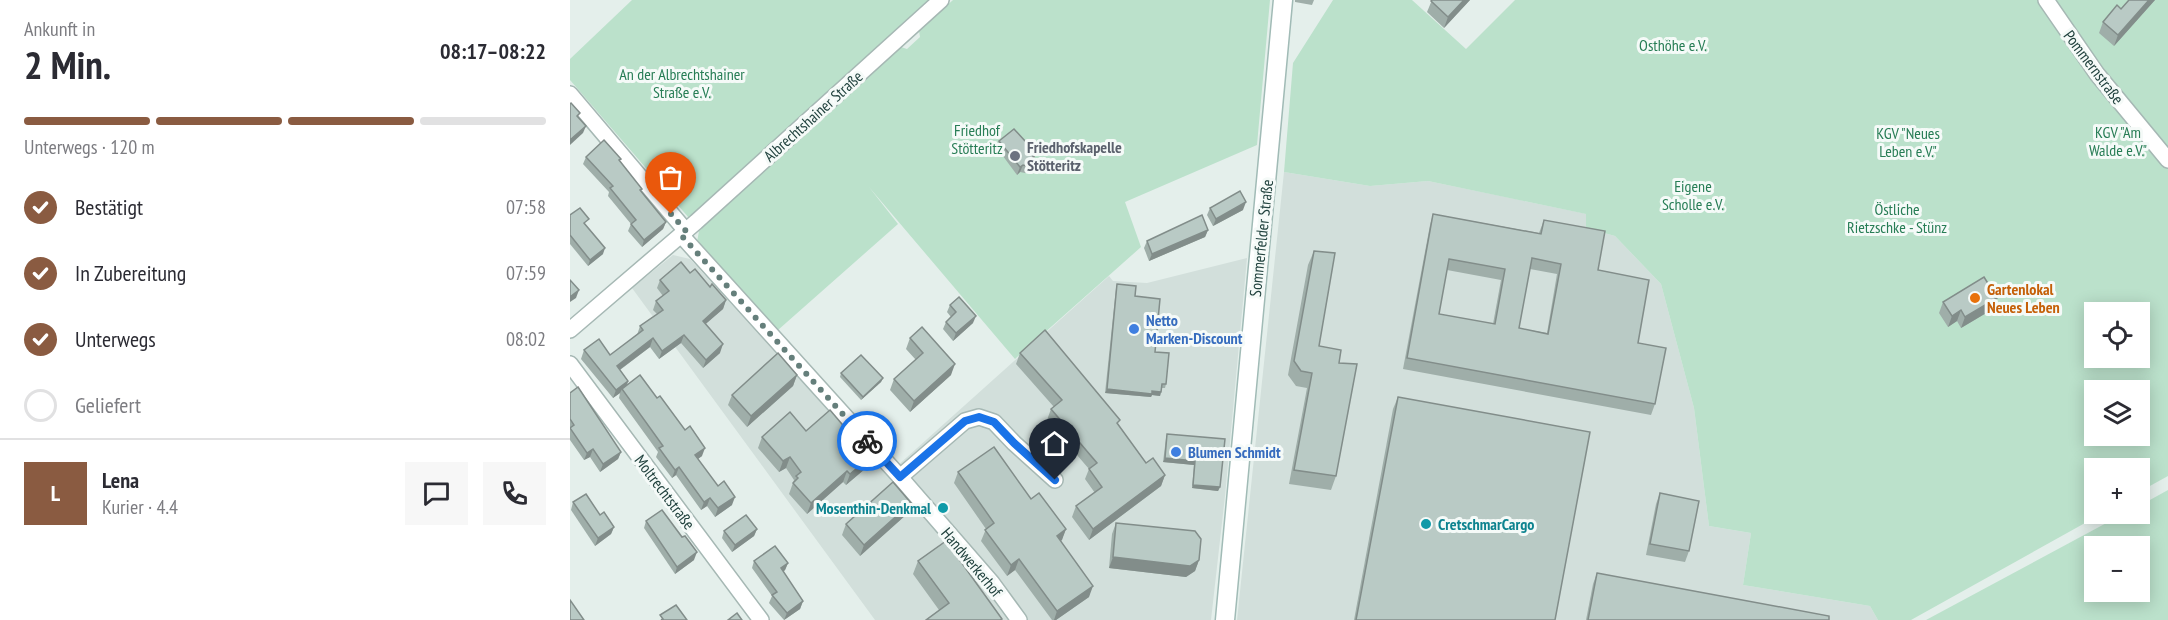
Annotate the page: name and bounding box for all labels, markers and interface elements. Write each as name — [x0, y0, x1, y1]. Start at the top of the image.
text: Ankunft in — [24, 16, 95, 42]
street label: Pommernstraße — [2060, 26, 2128, 108]
park label: Osthöhe e.V. — [1639, 35, 1707, 55]
text: 08:17–08:22 — [440, 37, 546, 65]
text: 2 Min. — [24, 39, 111, 90]
park label: An der Albrechtshainer Straße e.V. — [619, 64, 745, 102]
street label: Albrechtshainer Straße — [759, 66, 867, 166]
park label: Friedhof Stötteritz — [951, 120, 1003, 158]
park label: KGV "Am Walde e.V." — [2089, 122, 2147, 160]
park label: KGV "Neues Leben e.V." — [1876, 123, 1940, 161]
text: Unterwegs · 120 m — [24, 134, 154, 160]
place label: Friedhofskapelle Stötteritz — [1027, 137, 1122, 175]
marker: Friedhofskapelle Stötteritz — [1008, 149, 1022, 163]
pin — [645, 152, 696, 214]
icon: bag — [654, 161, 687, 194]
park label: Eigene Scholle e.V. — [1662, 176, 1724, 214]
street label: Sommerfelder Straße — [1245, 178, 1277, 298]
icon: check — [24, 191, 57, 224]
text: Bestätigt — [75, 193, 143, 221]
text: 07:58 — [506, 194, 546, 220]
park label: Östliche Rietzschke - Stünz — [1847, 199, 1947, 237]
icon: check — [24, 257, 57, 290]
text: In Zubereitung — [75, 259, 186, 287]
text: 07:59 — [506, 260, 546, 286]
place label: Gartenlokal Neues Leben — [1987, 279, 2060, 317]
marker: Gartenlokal Neues Leben — [1968, 291, 1982, 305]
map controls — [2084, 302, 2150, 602]
button: locate — [2084, 302, 2150, 368]
place label: Netto Marken-Discount — [1146, 310, 1243, 348]
marker: Netto Marken-Discount — [1127, 322, 1141, 336]
icon: check — [24, 323, 57, 356]
text: Unterwegs — [75, 325, 156, 353]
text: 08:02 — [506, 326, 546, 352]
button: layers — [2084, 380, 2150, 446]
text: Geliefert — [75, 391, 141, 419]
courier — [837, 411, 897, 471]
pin — [1029, 418, 1080, 480]
icon: bike — [851, 425, 884, 458]
icon: home — [1038, 427, 1071, 460]
place label: Blumen Schmidt — [1188, 442, 1281, 462]
marker: Blumen Schmidt — [1169, 445, 1183, 459]
street label: Moltrechtstraße — [630, 451, 700, 533]
button: + — [2084, 458, 2150, 524]
button: chat — [405, 462, 468, 525]
button: phone — [483, 462, 546, 525]
text: Lena — [102, 466, 139, 494]
text: L — [51, 479, 60, 507]
text: Kurier · 4.4 — [102, 494, 178, 520]
place label: Mosenthin-Denkmal — [816, 498, 931, 518]
marker: Mosenthin-Denkmal — [936, 501, 950, 515]
place label: CretschmarCargo — [1438, 514, 1534, 534]
marker: CretschmarCargo — [1419, 517, 1433, 531]
street label: Handwerkerhof — [937, 523, 1007, 601]
button: − — [2084, 536, 2150, 602]

